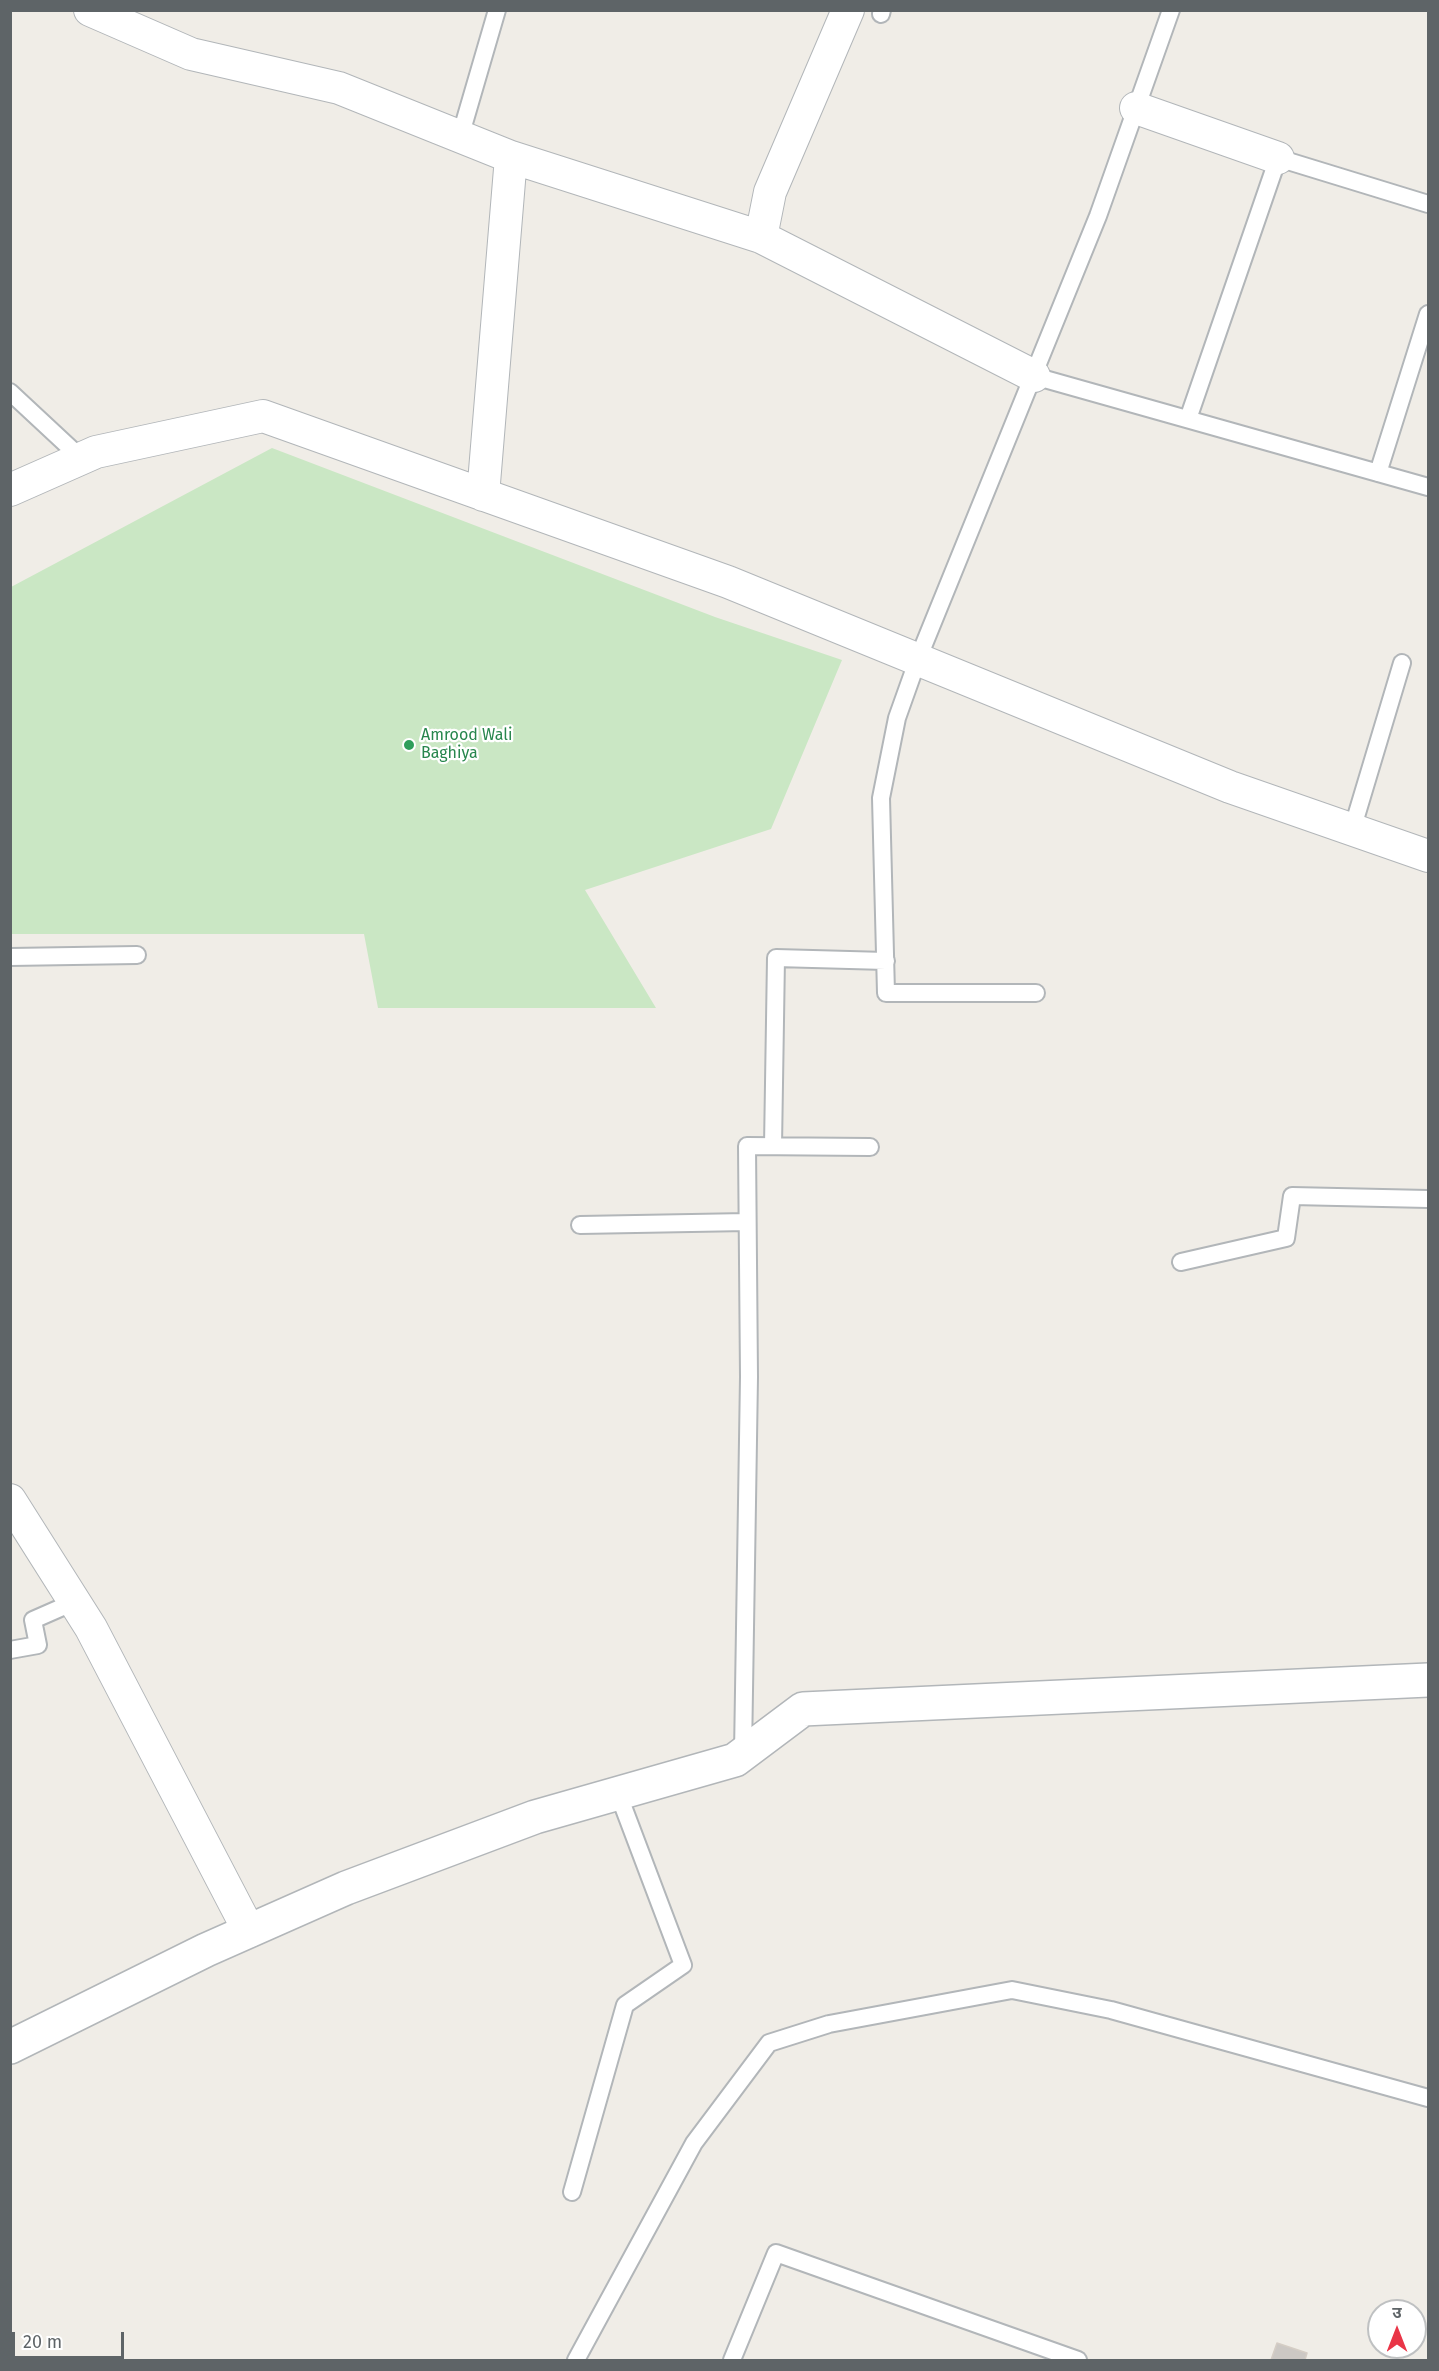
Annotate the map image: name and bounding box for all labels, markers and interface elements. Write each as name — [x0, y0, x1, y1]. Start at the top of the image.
place label: Amrood Wali Baghiya — [421, 726, 513, 764]
marker: Amrood Wali Baghiya — [402, 738, 416, 752]
north arrow — [1367, 2299, 1427, 2359]
text: उ — [1392, 2303, 1402, 2322]
scale bar — [15, 2320, 128, 2358]
text: 20 m — [23, 2331, 62, 2353]

